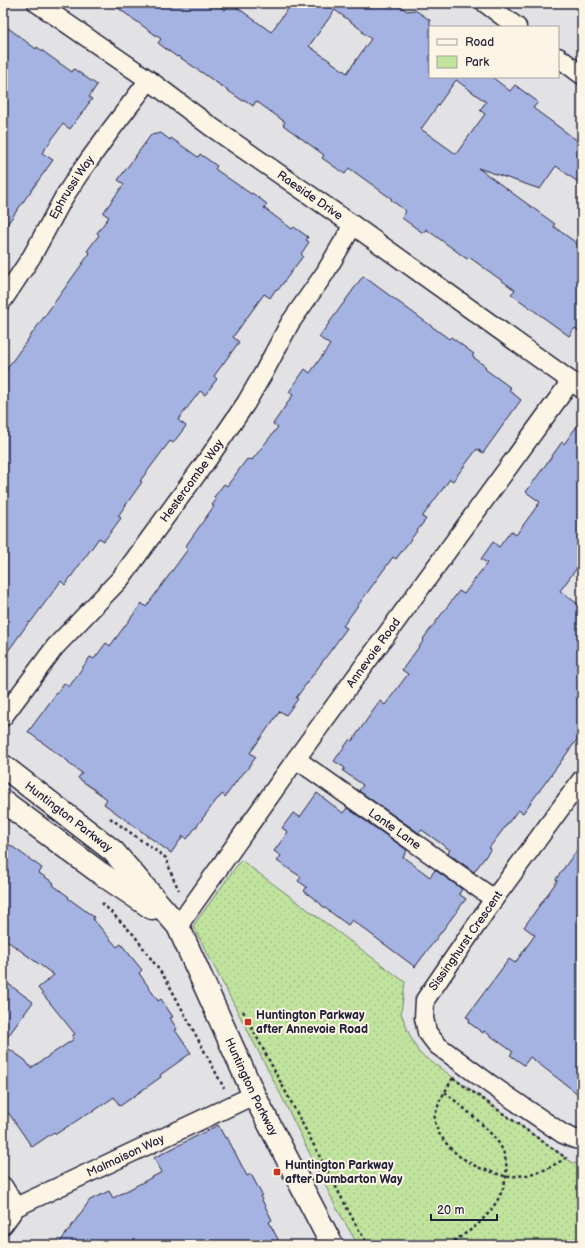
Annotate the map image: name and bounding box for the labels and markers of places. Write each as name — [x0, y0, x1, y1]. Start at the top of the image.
place label: Huntington Parkway after Annevoie Road — [256, 1008, 368, 1037]
marker: Huntington Parkway after Annevoie Road — [243, 1017, 253, 1027]
place label: Huntington Parkway after Dumbarton Way — [285, 1158, 403, 1187]
marker: Huntington Parkway after Dumbarton Way — [272, 1167, 282, 1177]

